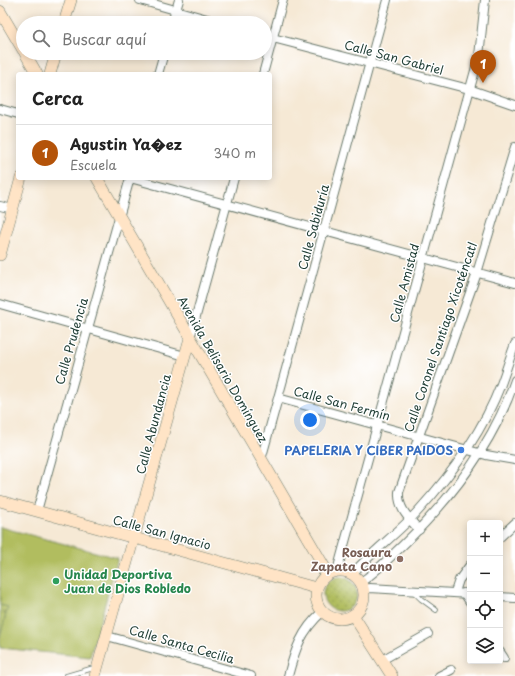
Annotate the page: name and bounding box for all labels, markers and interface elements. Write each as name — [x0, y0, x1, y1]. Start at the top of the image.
search box — [16, 16, 272, 60]
icon: search — [30, 27, 52, 49]
text: Buscar aquí — [62, 27, 146, 50]
street label: Calle San Gabriel — [342, 35, 446, 79]
pin: 1 — [470, 50, 496, 83]
text: Cerca — [32, 85, 83, 111]
text: Agustin Ya�ez — [70, 132, 182, 155]
text: 1 — [42, 143, 48, 162]
text: 340 m — [213, 143, 256, 162]
text: Escuela — [70, 155, 117, 174]
street label: Calle Sabiduría — [293, 182, 333, 272]
street label: Calle Coronel Santiago Xicoténcatl — [399, 239, 481, 435]
street label: Calle Amistad — [385, 241, 423, 325]
street label: Avenida Belisario Domínguez — [174, 292, 273, 446]
street label: Calle Prudencia — [50, 295, 92, 387]
street label: Calle Abundancia — [131, 371, 175, 476]
street label: Calle San Fermín — [292, 381, 392, 425]
your location — [300, 410, 320, 430]
place label: PAPELERIA Y CIBER PAIDOS — [284, 441, 453, 459]
marker: PAPELERIA Y CIBER PAIDOS — [456, 445, 466, 455]
street label: Calle San Ignacio — [111, 510, 213, 554]
map controls — [467, 520, 503, 664]
button: + — [467, 520, 503, 556]
place label: Rosaura Zapata Cano — [311, 543, 393, 575]
marker: Rosaura Zapata Cano — [395, 554, 405, 564]
button: − — [467, 556, 503, 592]
place label: Unidad Deportiva Juan de Dios Robledo — [64, 565, 191, 597]
marker: Unidad Deportiva Juan de Dios Robledo — [51, 576, 61, 586]
button: locate — [467, 592, 503, 628]
street label: Calle Santa Cecilia — [127, 620, 237, 668]
button: layers — [467, 628, 503, 664]

